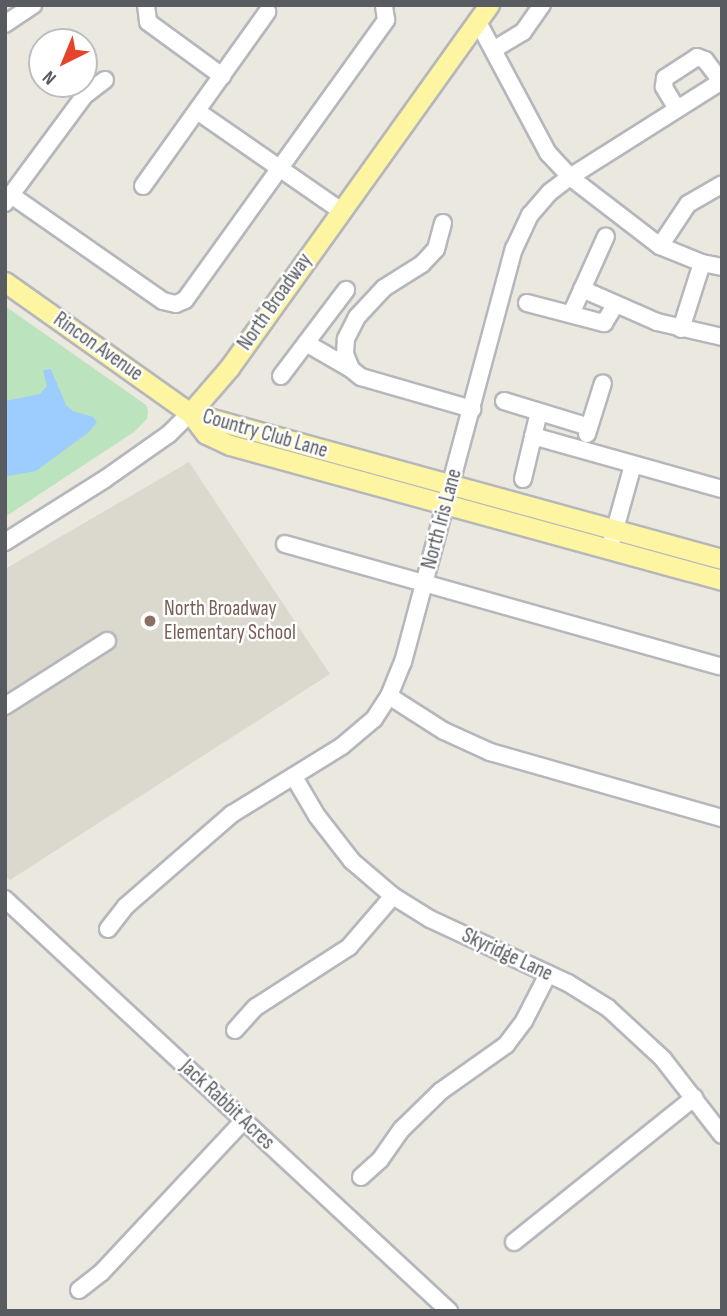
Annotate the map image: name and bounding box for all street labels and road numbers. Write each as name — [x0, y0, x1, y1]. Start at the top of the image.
street label: North Broadway — [232, 249, 318, 355]
street label: Rincon Avenue — [48, 307, 148, 387]
street label: Country Club Lane — [200, 404, 330, 464]
street label: North Iris Lane — [417, 466, 467, 572]
street label: Skyridge Lane — [458, 923, 556, 987]
street label: Jack Rabbit Acres — [175, 1055, 279, 1155]

